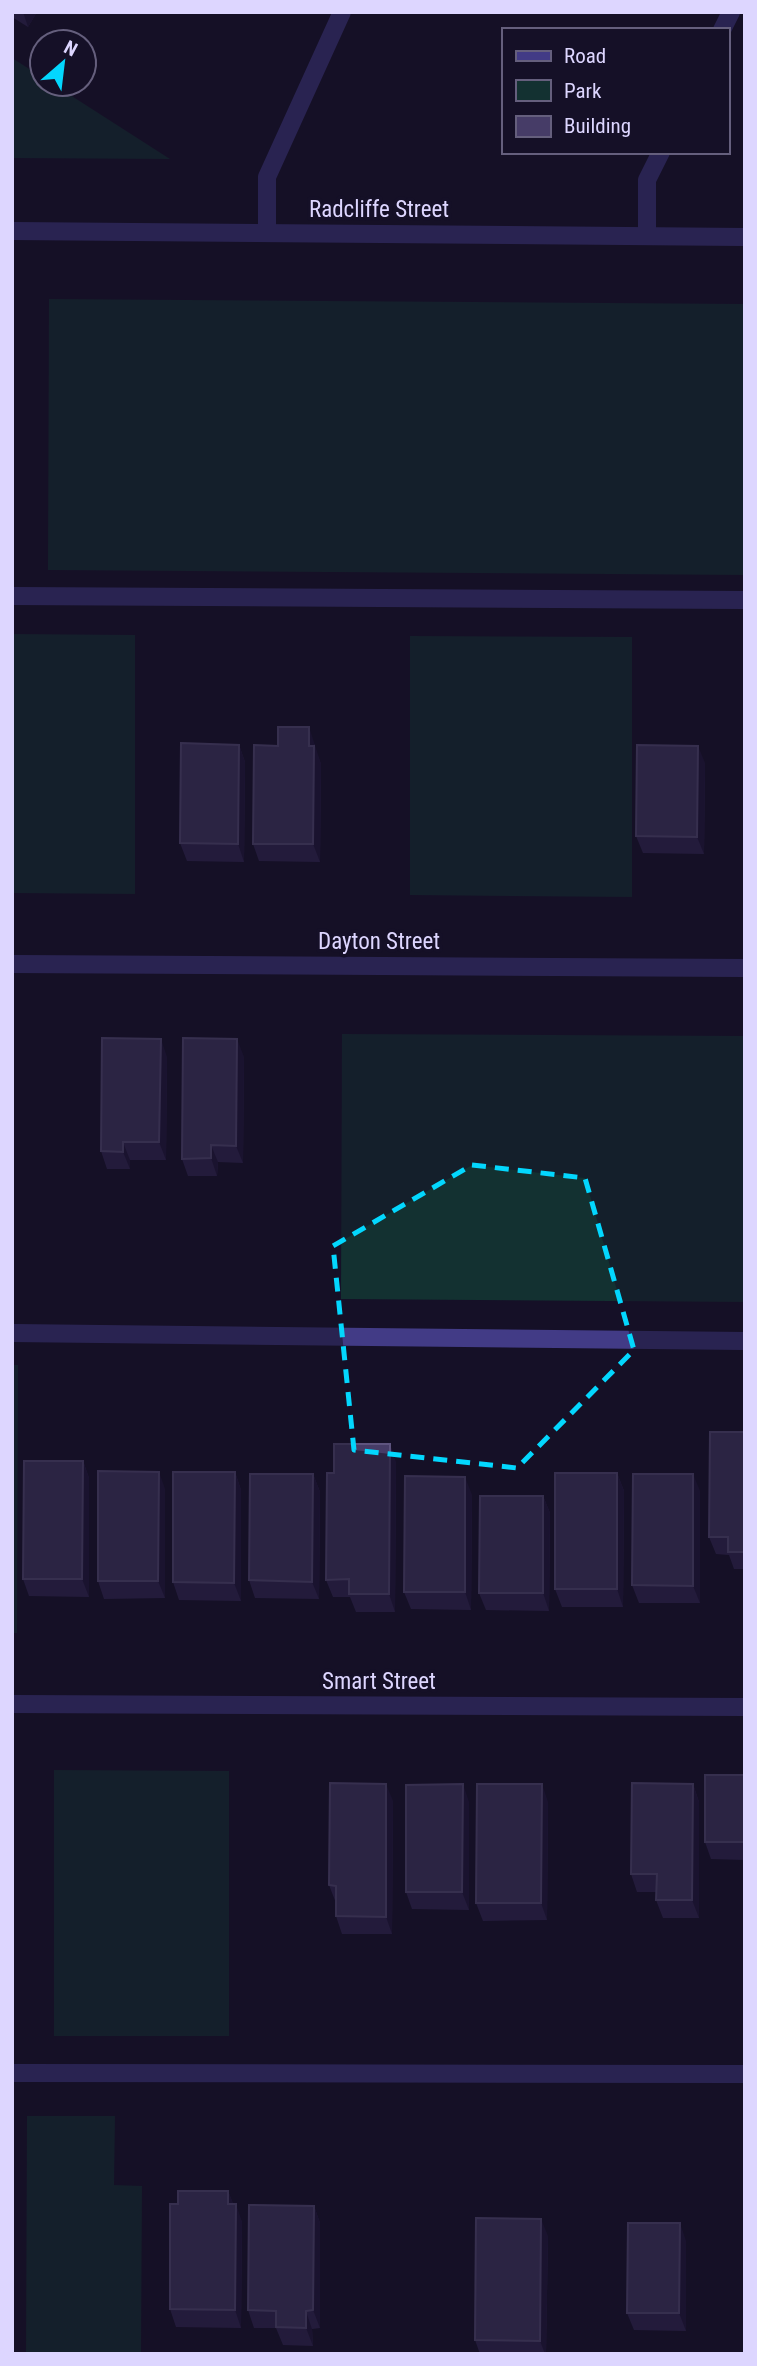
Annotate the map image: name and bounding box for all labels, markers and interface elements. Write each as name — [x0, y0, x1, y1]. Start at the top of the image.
north arrow — [28, 28, 98, 98]
legend — [502, 28, 729, 154]
text: N — [60, 36, 81, 61]
text: Road — [564, 44, 606, 68]
text: Park — [564, 79, 602, 103]
text: Building — [564, 114, 631, 138]
street label: Radcliffe Street — [309, 196, 449, 223]
street label: Dayton Street — [318, 928, 440, 955]
street label: Smart Street — [322, 1668, 436, 1695]

